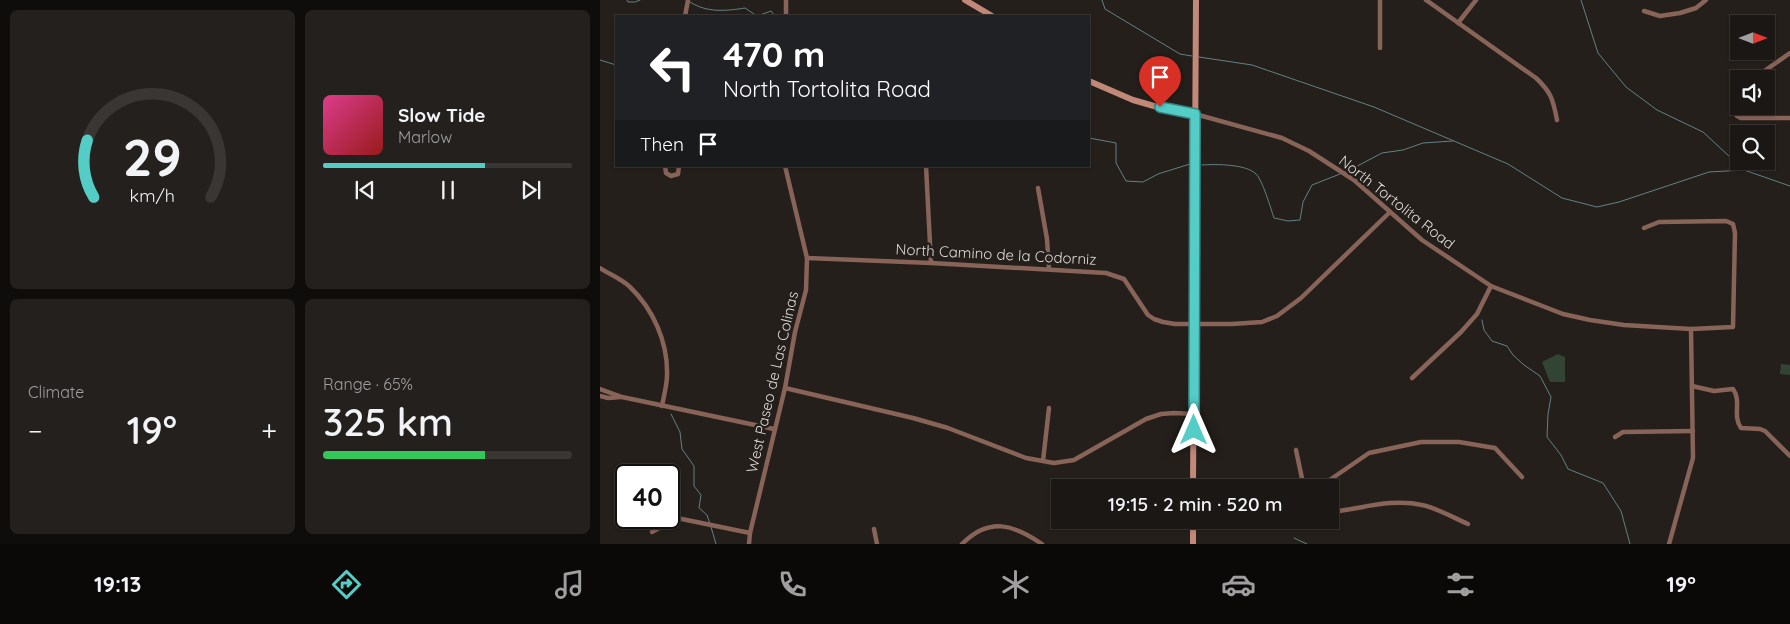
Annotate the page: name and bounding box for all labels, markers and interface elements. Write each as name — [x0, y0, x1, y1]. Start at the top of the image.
north arrow — [1730, 15, 1775, 60]
map controls — [1730, 15, 1775, 170]
text: 470 m — [723, 32, 825, 76]
icon: left — [640, 35, 705, 100]
pin — [1139, 56, 1181, 107]
icon: arrive — [1146, 63, 1174, 91]
button: sound — [1730, 70, 1775, 115]
text: North Tortolita Road — [723, 75, 931, 103]
text: Slow Tide — [398, 103, 486, 127]
text: 29 — [123, 124, 182, 189]
button: search — [1730, 125, 1775, 170]
text: Marlow — [398, 127, 452, 147]
icon: arrive — [694, 130, 722, 158]
text: Then — [640, 132, 684, 156]
street label: North Tortolita Road — [1335, 151, 1459, 253]
icon: previous — [351, 176, 379, 204]
icon: pause — [434, 176, 462, 204]
icon: next — [517, 176, 545, 204]
text: km/h — [130, 184, 175, 206]
street label: North Camino de la Codorniz — [895, 239, 1097, 269]
street label: West Paseo de Las Colinas — [742, 289, 802, 475]
text: Range · 65% — [323, 374, 413, 394]
text: Climate — [28, 382, 84, 402]
text: 325 km — [323, 398, 453, 446]
position arrow — [1167, 403, 1219, 455]
text: 19° — [127, 406, 177, 454]
text: − — [28, 413, 43, 448]
text: + — [261, 413, 277, 448]
speed limit sign: 40 — [615, 464, 680, 529]
text: 19:15 · 2 min · 520 m — [1108, 492, 1282, 516]
icon: directions — [329, 567, 364, 602]
icon: music — [552, 567, 587, 602]
icon: phone — [775, 567, 810, 602]
icon: climate — [998, 567, 1033, 602]
icon: car — [1221, 567, 1256, 602]
icon: filters — [1443, 567, 1478, 602]
text: 19:13 — [94, 570, 141, 598]
text: 19° — [1666, 570, 1696, 598]

